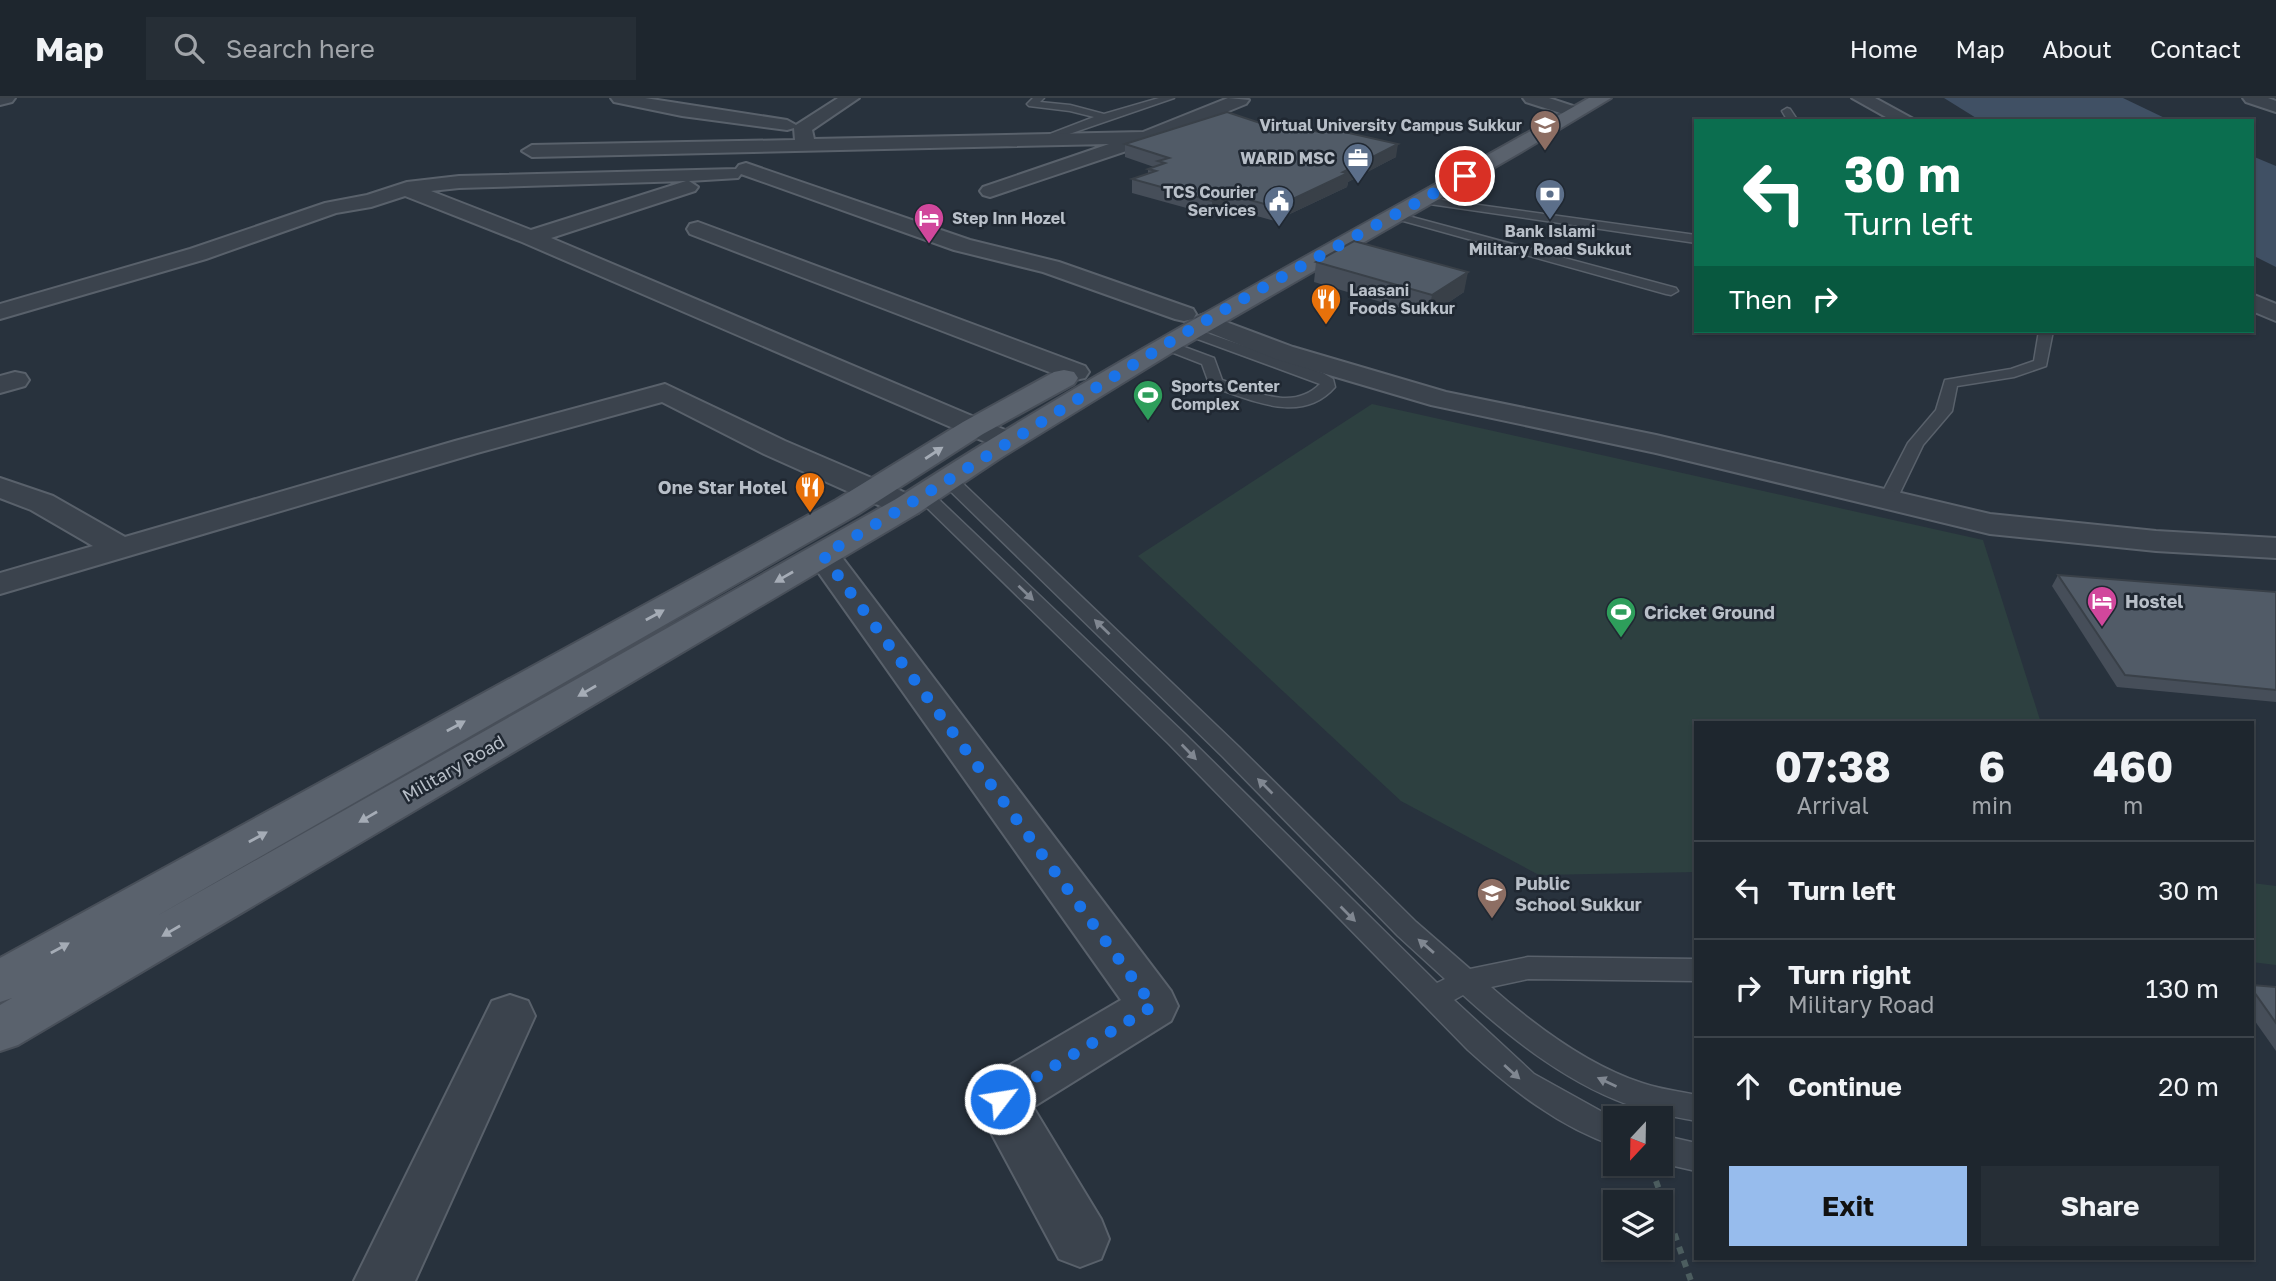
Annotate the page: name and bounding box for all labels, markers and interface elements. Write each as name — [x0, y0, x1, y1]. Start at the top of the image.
search box — [146, 17, 636, 80]
text: Map — [35, 29, 104, 68]
icon: search — [170, 29, 208, 67]
text: Search here — [226, 33, 375, 64]
text: Home — [1850, 34, 1918, 63]
text: Map — [1956, 34, 2005, 63]
text: About — [2043, 34, 2112, 63]
text: Contact — [2150, 34, 2241, 63]
school or university icon: Virtual University Campus Sukkur — [1528, 108, 1562, 152]
place label: Virtual University Campus Sukkur — [1259, 115, 1522, 135]
office icon: WARID MSC — [1341, 141, 1375, 185]
text: 30 m — [1844, 144, 1961, 203]
pin — [1435, 146, 1495, 206]
icon: left — [1729, 147, 1820, 238]
place label: WARID MSC — [1240, 148, 1335, 168]
icon: arrive — [1446, 157, 1484, 195]
bank icon: Bank Islami Military Road Sukkut — [1533, 177, 1567, 221]
place label: TCS Courier Services — [1163, 182, 1256, 220]
public building icon: TCS Courier Services — [1262, 184, 1296, 228]
hotel icon: Step Inn Hozel — [912, 201, 946, 245]
text: Turn left — [1844, 204, 1973, 242]
place label: Step Inn Hozel — [952, 208, 1066, 228]
place label: Bank Islami Military Road Sukkut — [1469, 221, 1631, 259]
place label: Laasani Foods Sukkur — [1349, 280, 1455, 318]
icon: right — [1806, 280, 1844, 318]
restaurant icon: Laasani Foods Sukkur — [1309, 282, 1343, 326]
text: Then — [1729, 284, 1792, 315]
place label: Sports Center Complex — [1171, 376, 1280, 414]
sports icon: Sports Center Complex — [1131, 378, 1165, 422]
one-way arrow — [925, 446, 944, 459]
restaurant icon: One Star Hotel — [793, 470, 827, 514]
place label: One Star Hotel — [658, 476, 787, 498]
one-way arrow — [774, 571, 793, 583]
hotel icon: Hostel — [2085, 584, 2119, 628]
one-way arrow — [1017, 585, 1034, 602]
place label: Hostel — [2125, 590, 2183, 612]
sports icon: Cricket Ground — [1604, 595, 1638, 639]
place label: Cricket Ground — [1644, 601, 1775, 623]
one-way arrow — [645, 609, 665, 621]
one-way arrow — [1094, 619, 1111, 635]
one-way arrow — [577, 685, 596, 697]
one-way arrow — [447, 720, 466, 732]
street label: Military Road — [398, 730, 508, 806]
text: 07:38 — [1775, 741, 1891, 791]
text: 6 — [1979, 741, 2005, 791]
text: 460 — [2093, 741, 2173, 791]
one-way arrow — [1180, 743, 1197, 760]
one-way arrow — [1256, 777, 1273, 794]
text: Arrival — [1797, 791, 1869, 819]
text: min — [1972, 791, 2012, 819]
text: m — [2123, 791, 2143, 819]
one-way arrow — [359, 811, 378, 823]
one-way arrow — [248, 831, 268, 843]
icon: left — [1729, 871, 1767, 909]
place label: Public School Sukkur — [1515, 872, 1642, 915]
text: Turn left — [1788, 875, 1896, 906]
text: 30 m — [2158, 875, 2219, 906]
school or university icon: Public School Sukkur — [1475, 876, 1509, 920]
one-way arrow — [1340, 905, 1357, 922]
one-way arrow — [162, 925, 181, 937]
one-way arrow — [1418, 938, 1435, 954]
one-way arrow — [50, 942, 69, 954]
text: Turn right — [1788, 959, 1911, 990]
icon: right — [1729, 969, 1767, 1007]
text: 130 m — [2146, 973, 2219, 1004]
text: Military Road — [1788, 990, 1934, 1018]
position arrow — [963, 1062, 1037, 1136]
one-way arrow — [1503, 1064, 1520, 1079]
icon: ahead — [1729, 1067, 1767, 1105]
text: Continue — [1788, 1071, 1902, 1102]
text: 20 m — [2158, 1071, 2219, 1102]
one-way arrow — [1597, 1076, 1618, 1087]
north arrow — [1603, 1106, 1673, 1176]
map controls — [1603, 1106, 1673, 1260]
button: Exit — [1729, 1166, 1967, 1246]
button: Share — [1981, 1166, 2219, 1246]
button: layers — [1603, 1190, 1673, 1260]

